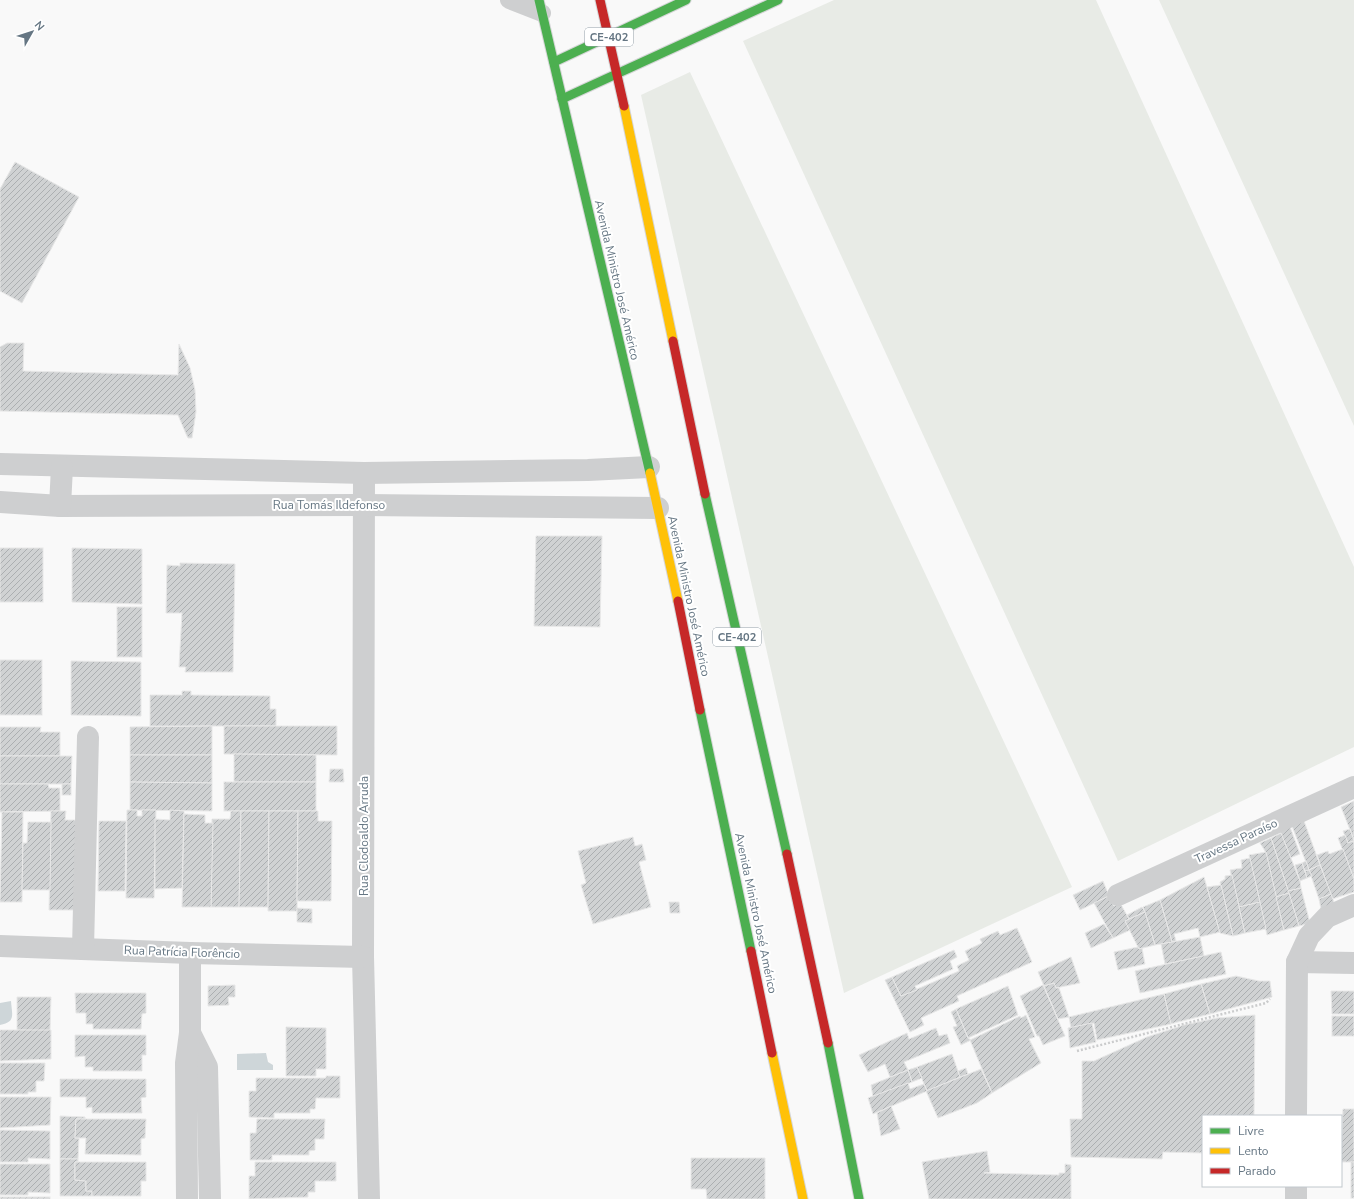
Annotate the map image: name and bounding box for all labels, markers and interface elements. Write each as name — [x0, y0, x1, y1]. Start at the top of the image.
north arrow — [12, 12, 52, 52]
text: N — [31, 18, 48, 34]
road number: CE-402 — [585, 28, 633, 46]
street label: Avenida Ministro José Américo — [591, 198, 643, 362]
street label: Rua Tomás Ildefonso — [273, 497, 386, 513]
street label: Avenida Ministro José Américo — [664, 514, 714, 678]
road number: CE-402 — [713, 628, 761, 646]
street label: Rua Clodoaldo Arruda — [356, 776, 372, 896]
street label: Travessa Paraíso — [1192, 815, 1280, 867]
street label: Avenida Ministro José Américo — [731, 831, 781, 995]
street label: Rua Patrícia Florêncio — [124, 942, 241, 962]
legend — [1202, 1115, 1342, 1187]
text: Livre — [1238, 1123, 1264, 1139]
text: Lento — [1238, 1143, 1269, 1159]
text: Parado — [1238, 1163, 1276, 1179]

